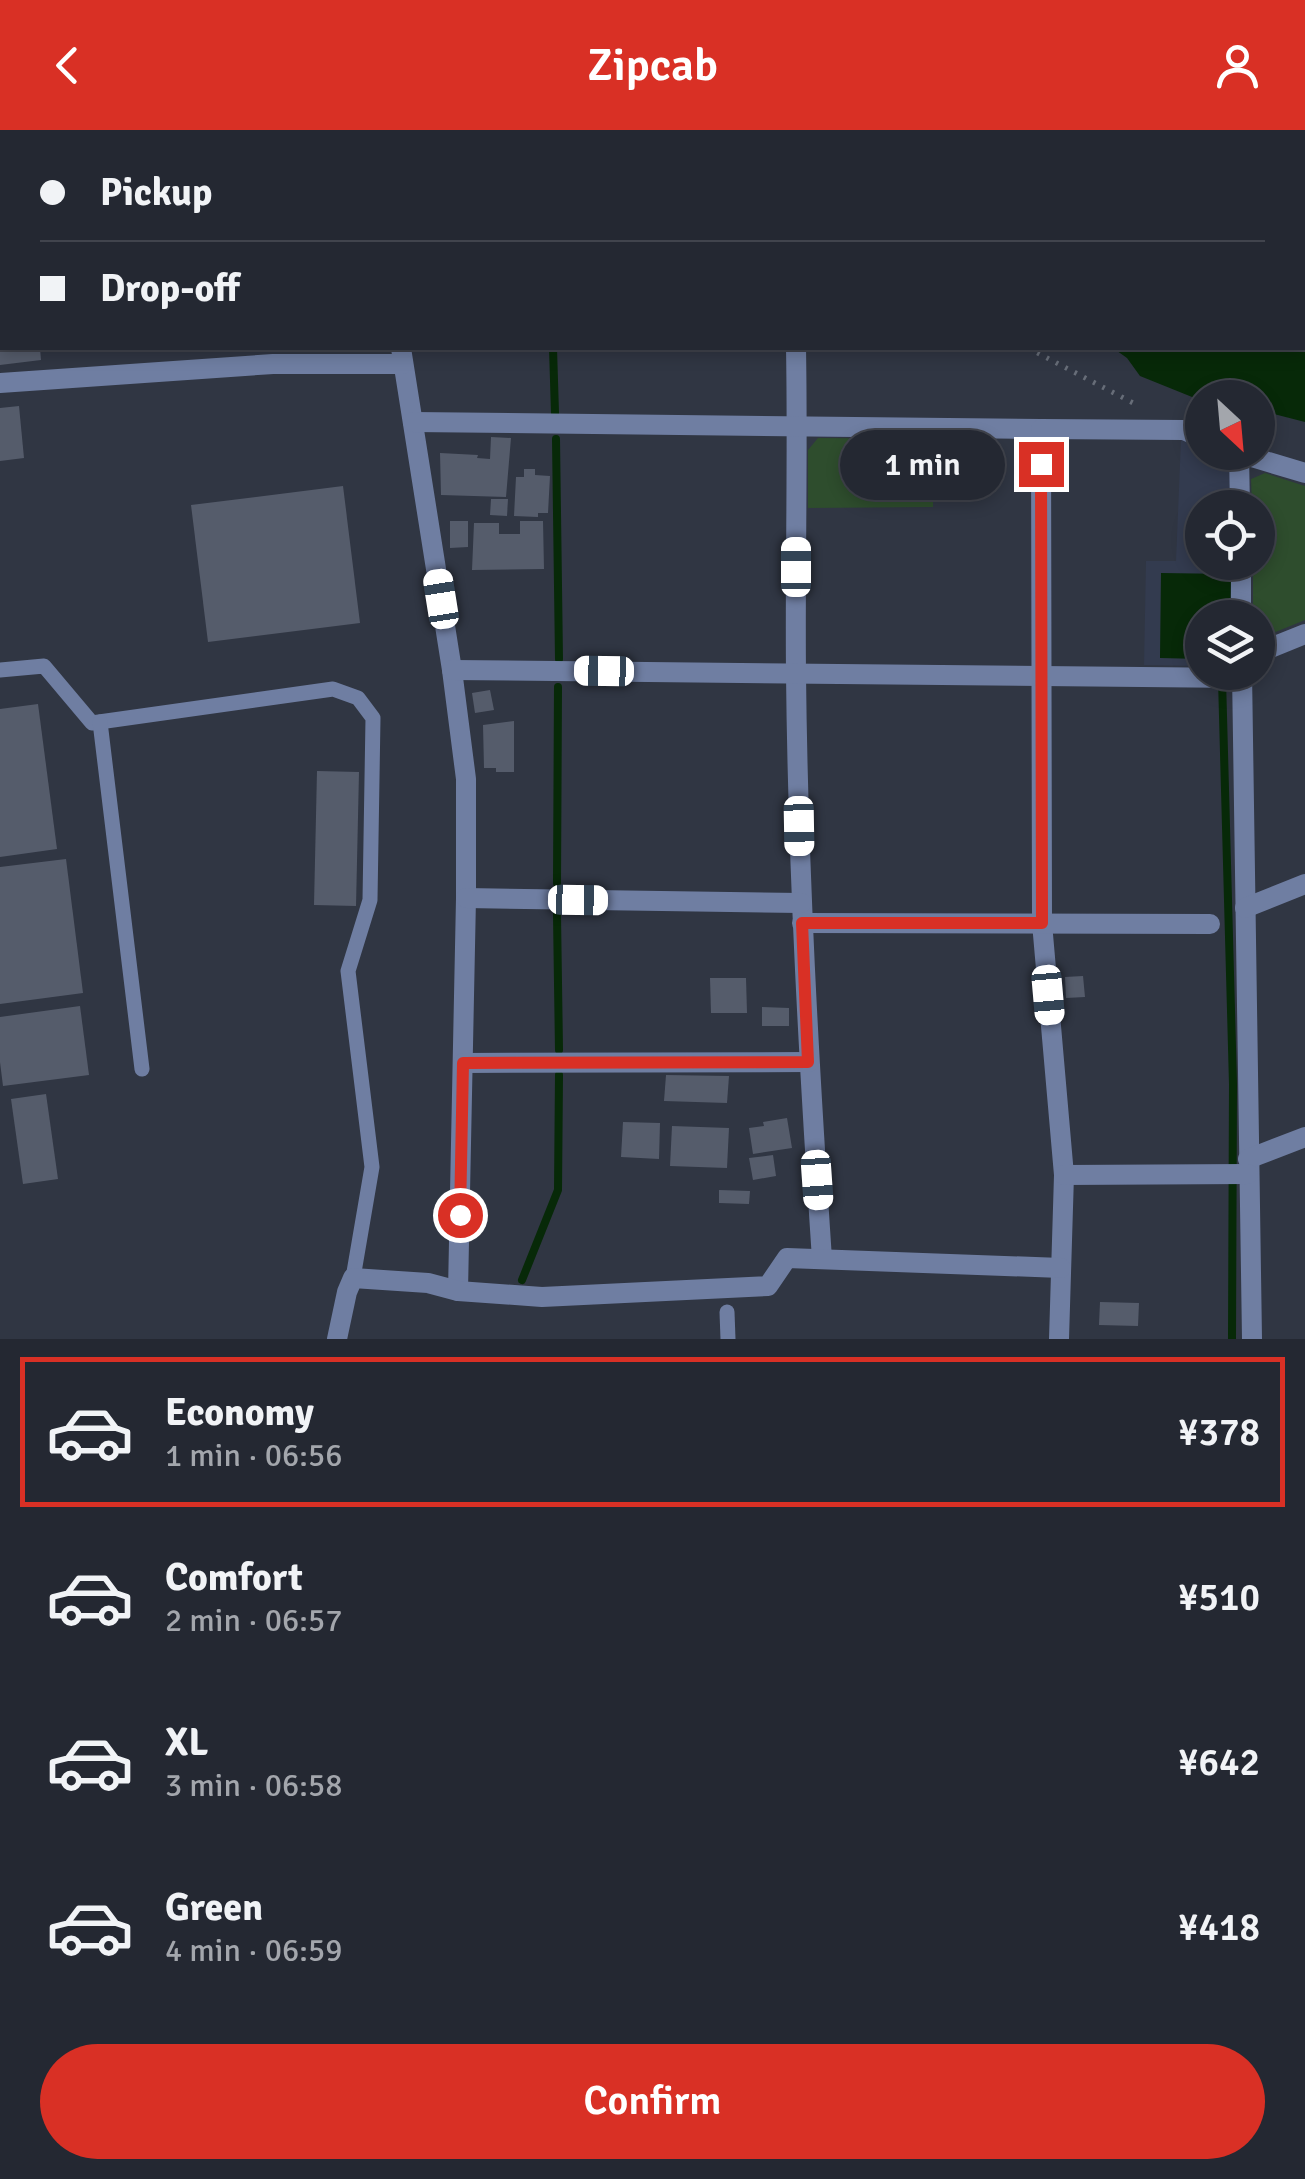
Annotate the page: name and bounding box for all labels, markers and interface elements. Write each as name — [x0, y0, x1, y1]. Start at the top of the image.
icon: back — [40, 38, 95, 93]
text: Zipcab — [587, 38, 718, 93]
icon: person — [1210, 38, 1265, 93]
text: Pickup — [100, 169, 212, 216]
text: Drop-off — [100, 265, 240, 312]
north arrow — [1185, 380, 1275, 470]
map controls — [1185, 380, 1275, 690]
callout: 1 min — [841, 429, 1006, 499]
route end — [1019, 442, 1064, 487]
text: 1 min — [884, 445, 961, 484]
button: locate — [1185, 490, 1275, 580]
car — [781, 537, 811, 597]
car — [421, 567, 461, 631]
button: layers — [1185, 600, 1275, 690]
car — [574, 655, 634, 687]
car — [783, 796, 815, 856]
car — [548, 884, 608, 916]
car — [1030, 964, 1066, 1026]
car — [800, 1149, 834, 1211]
route start — [438, 1193, 483, 1238]
icon: car — [45, 1387, 135, 1477]
text: Economy — [165, 1389, 314, 1436]
text: ¥378 — [1178, 1409, 1260, 1456]
text: 1 min · 06:56 — [165, 1436, 343, 1475]
icon: car — [45, 1552, 135, 1642]
text: Comfort — [165, 1554, 303, 1601]
text: ¥510 — [1178, 1574, 1260, 1621]
text: 2 min · 06:57 — [165, 1601, 343, 1640]
icon: car — [45, 1717, 135, 1807]
text: XL — [165, 1719, 208, 1766]
text: ¥642 — [1178, 1739, 1260, 1786]
text: 3 min · 06:58 — [165, 1766, 343, 1805]
icon: car — [45, 1882, 135, 1972]
text: Green — [165, 1884, 263, 1931]
text: ¥418 — [1178, 1904, 1260, 1951]
text: 4 min · 06:59 — [165, 1931, 343, 1970]
button: Confirm — [40, 2044, 1265, 2159]

